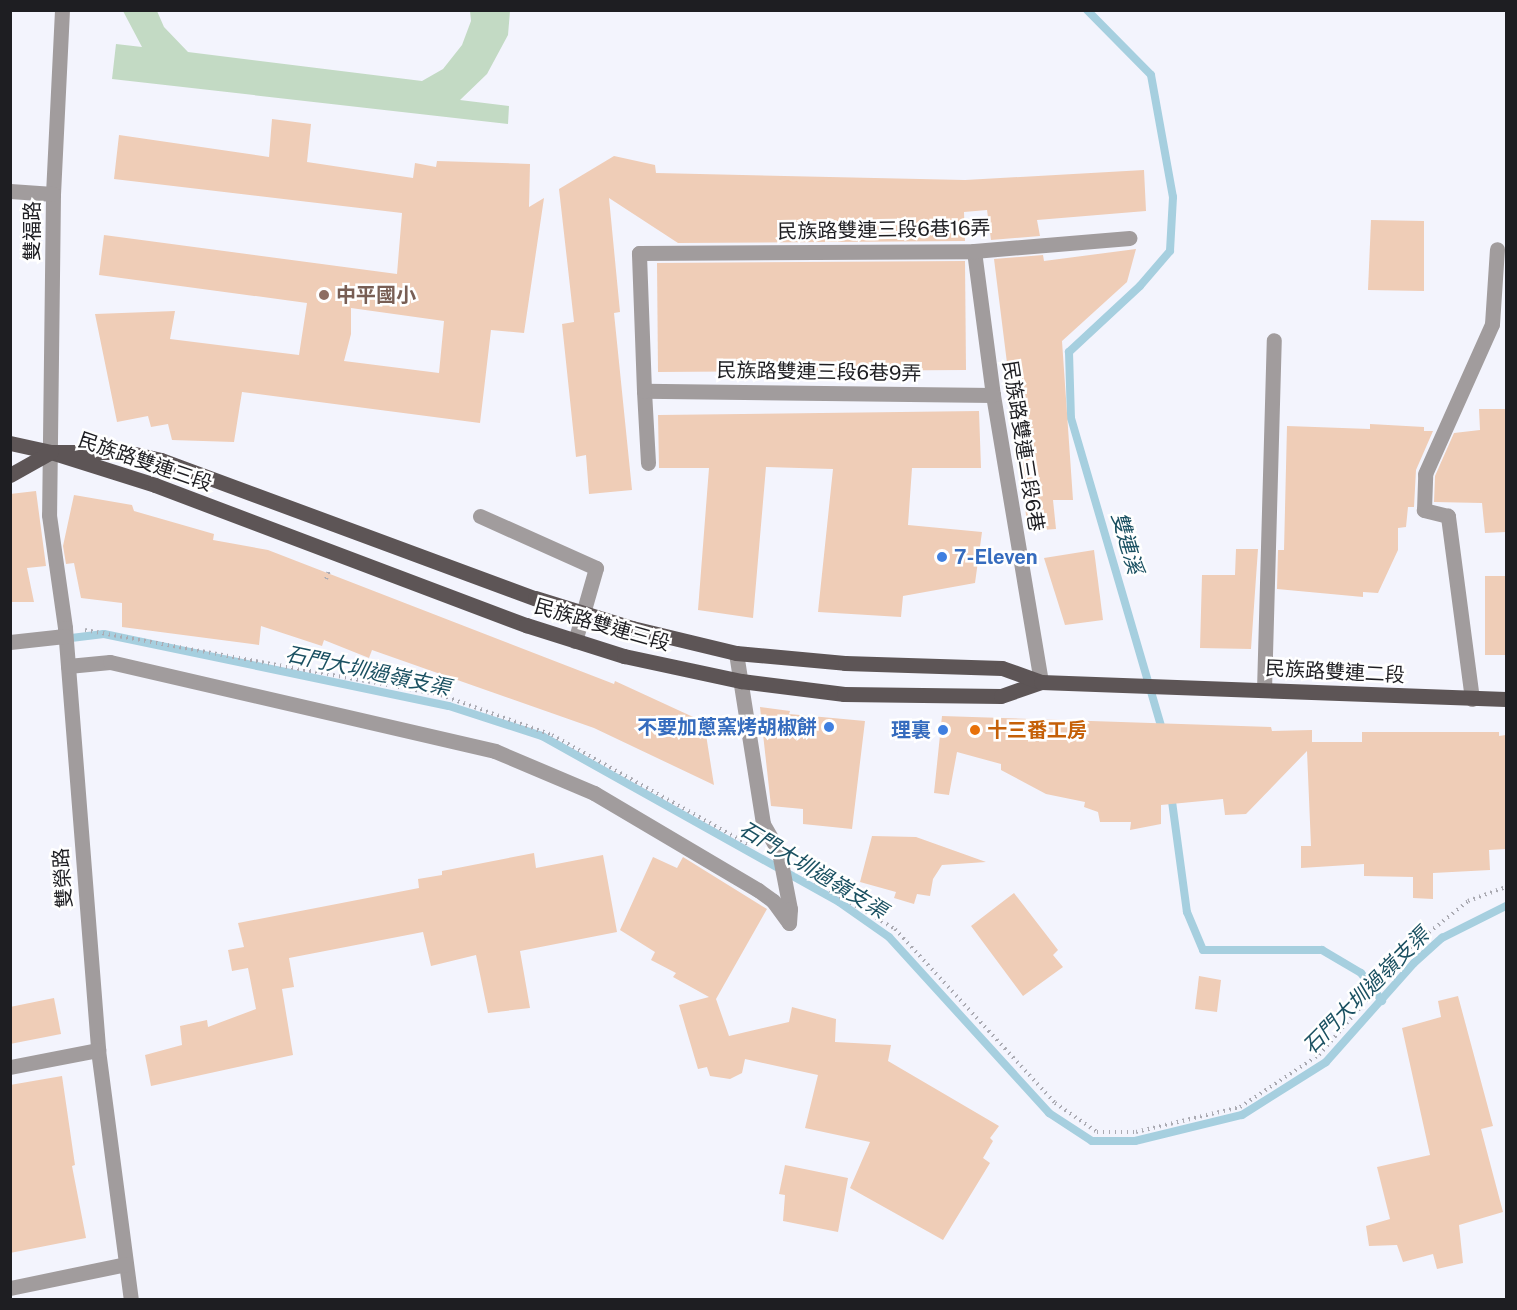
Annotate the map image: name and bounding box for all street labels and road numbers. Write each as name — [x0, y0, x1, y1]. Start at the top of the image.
street label: 雙福路 — [20, 201, 44, 261]
street label: 民族路雙連三段6巷16弄 — [777, 216, 991, 244]
street label: 民族路雙連三段6巷9弄 — [716, 358, 922, 386]
street label: 民族路雙連三段6巷 — [998, 359, 1048, 533]
street label: 民族路雙連三段 — [75, 428, 215, 496]
street label: 民族路雙連三段 — [531, 594, 673, 656]
street label: 民族路雙連二段 — [1264, 656, 1406, 688]
street label: 雙榮路 — [49, 847, 77, 909]

